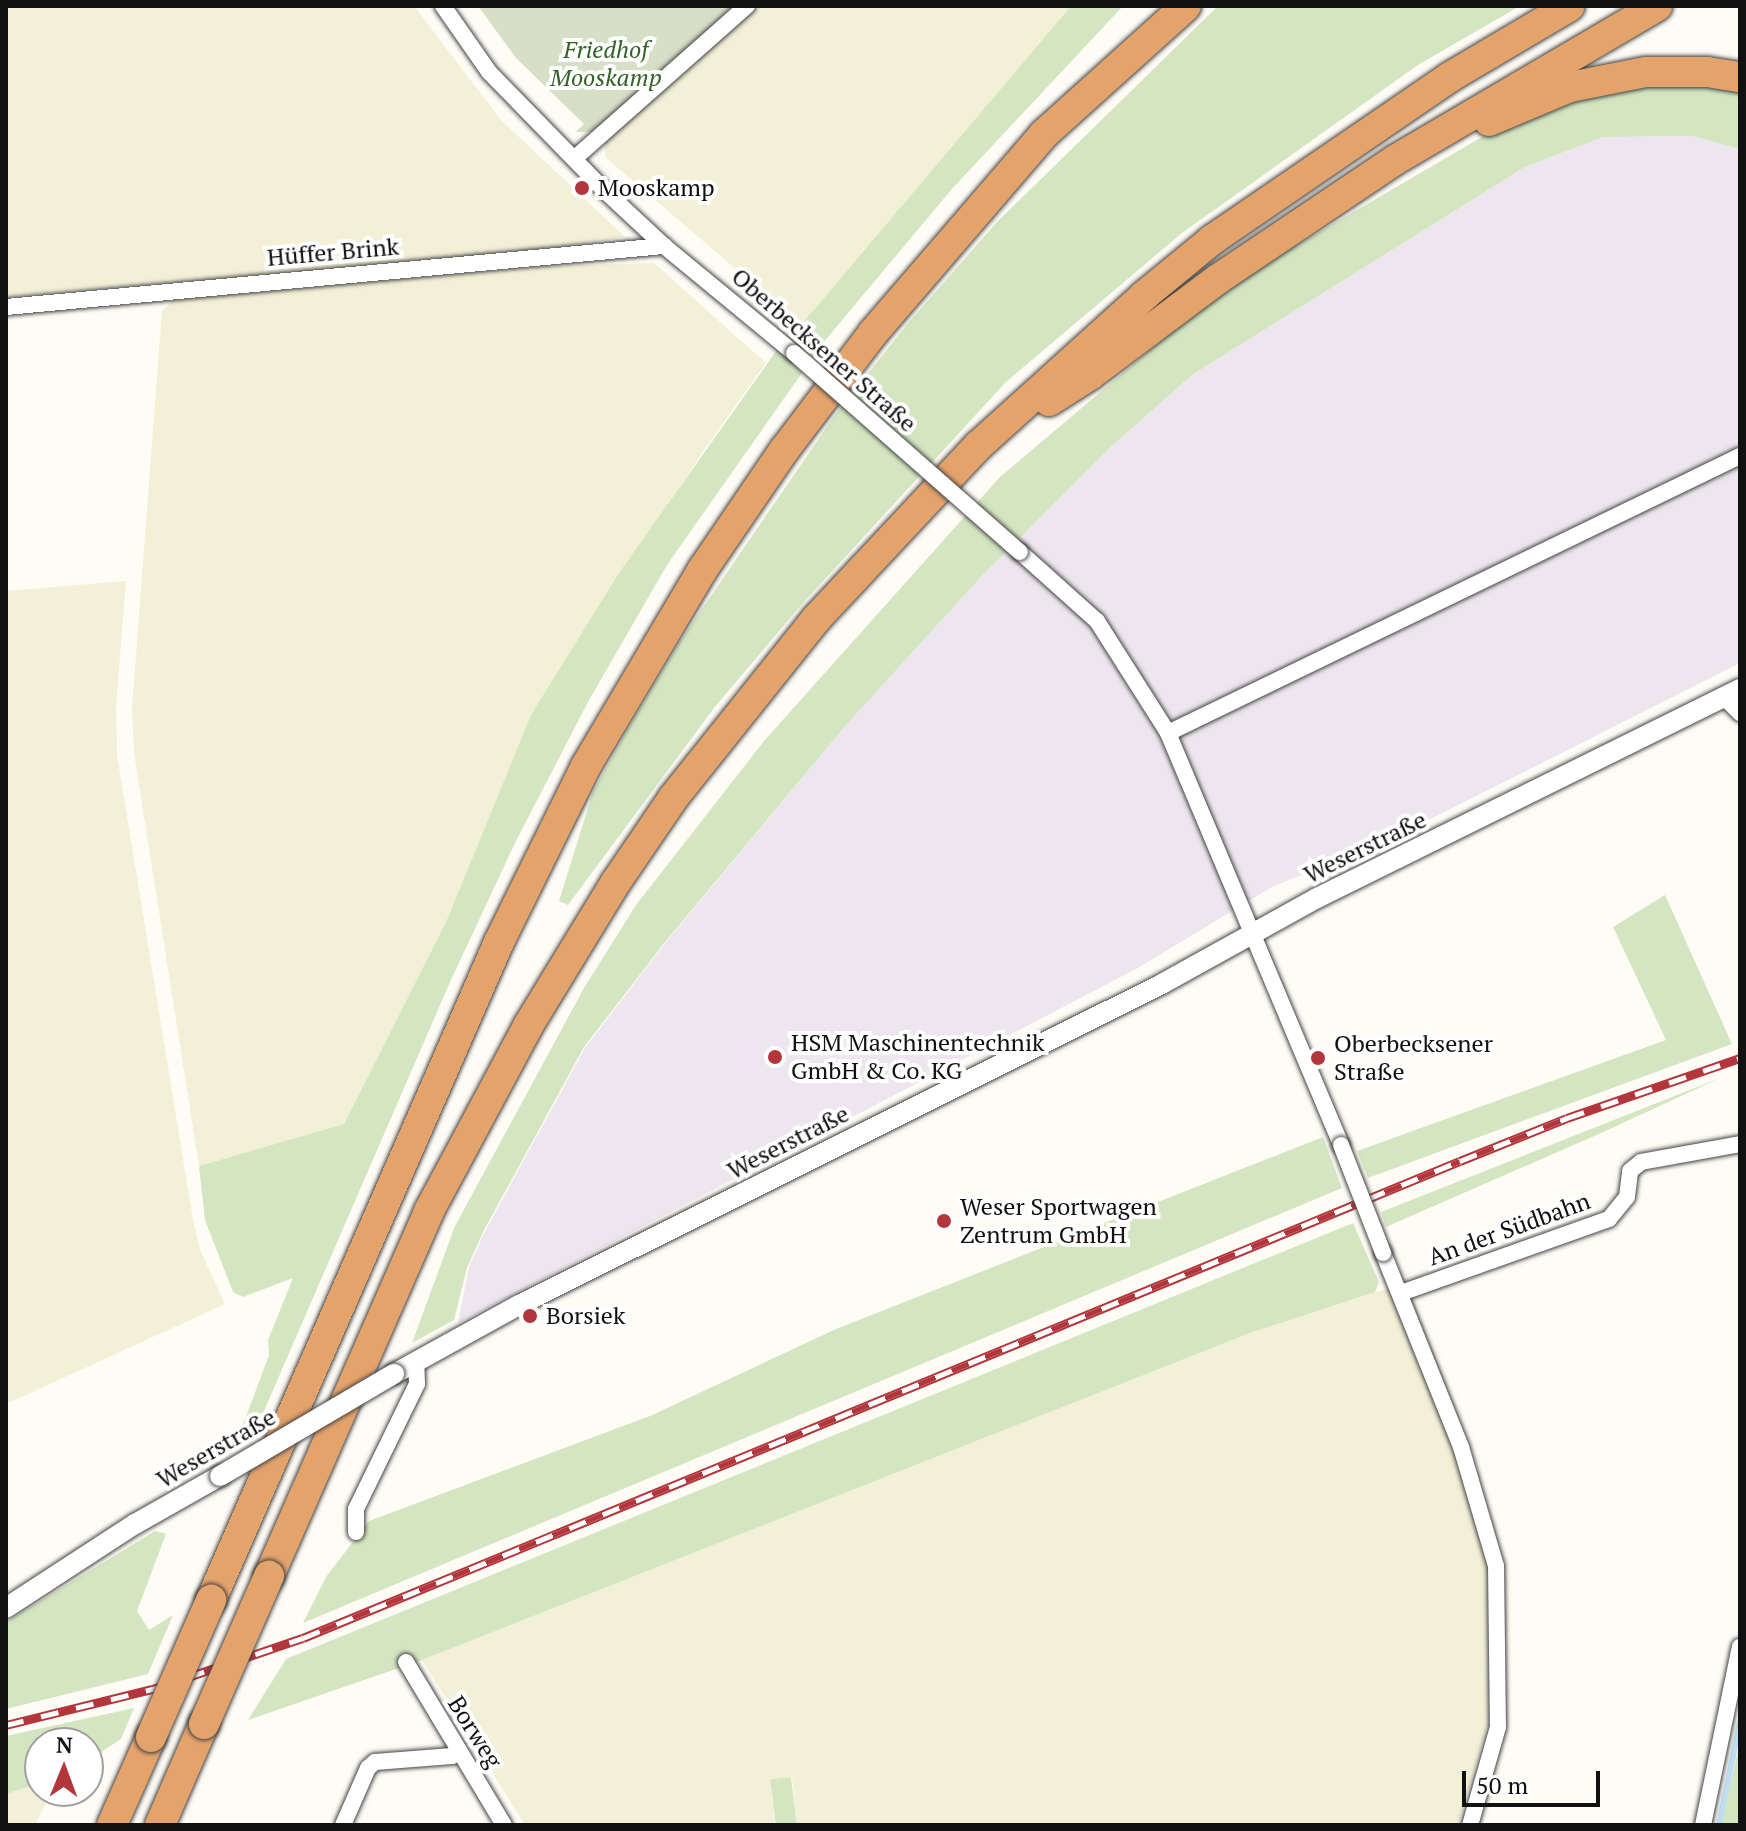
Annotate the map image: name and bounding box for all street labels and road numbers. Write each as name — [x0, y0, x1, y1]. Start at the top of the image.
street label: Hüffer Brink — [266, 232, 400, 272]
street label: Oberbecksener Straße — [726, 262, 922, 438]
street label: Weserstraße — [1299, 805, 1431, 889]
street label: Weserstraße — [722, 1099, 854, 1185]
street label: An der Südbahn — [1424, 1186, 1594, 1272]
street label: Weserstraße — [151, 1402, 281, 1494]
street label: Borweg — [442, 1691, 508, 1773]

